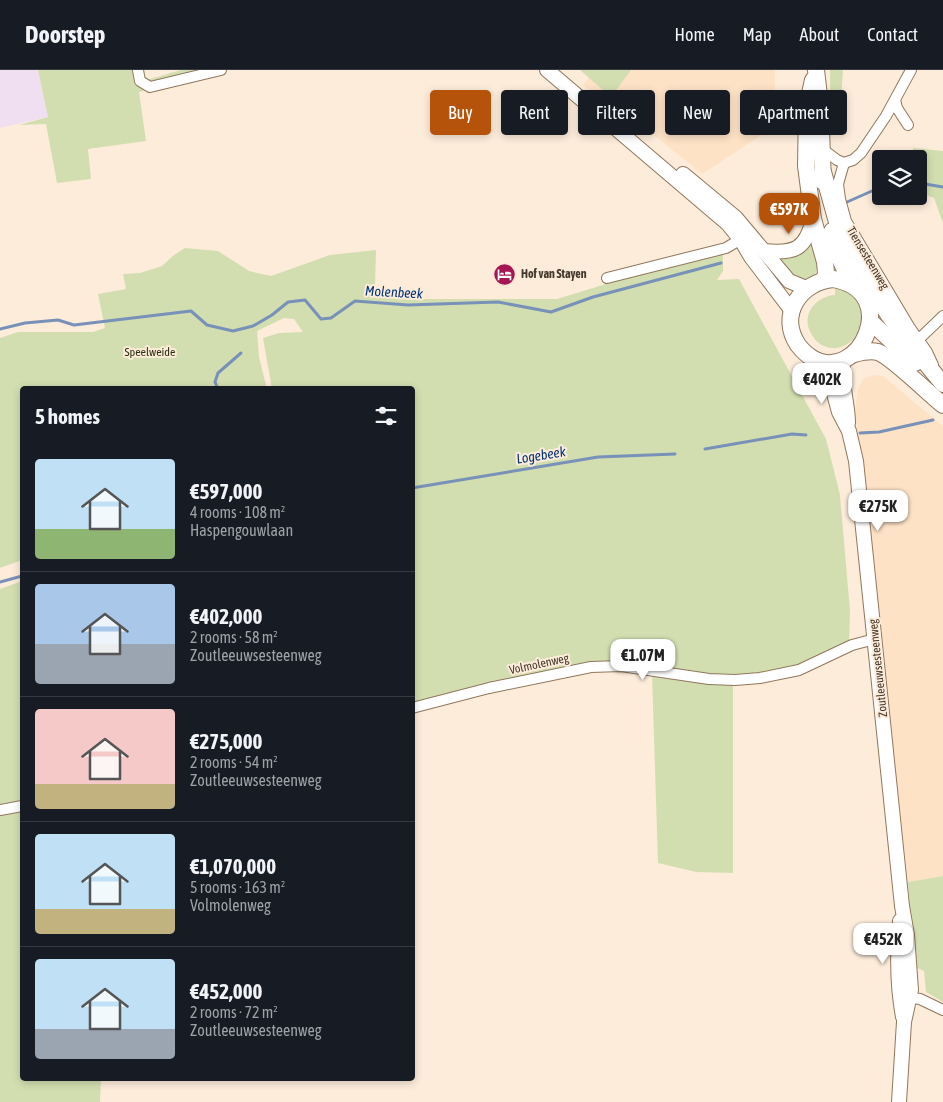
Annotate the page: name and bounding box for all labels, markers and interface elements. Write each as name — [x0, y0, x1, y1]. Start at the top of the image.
text: Doorstep — [25, 21, 106, 48]
text: Home — [675, 24, 715, 45]
text: Map — [743, 24, 772, 45]
text: About — [800, 24, 839, 45]
text: Contact — [867, 24, 918, 45]
chip: Buy — [430, 90, 491, 135]
chip: Rent — [501, 90, 568, 135]
chip: Filters — [578, 90, 655, 135]
chip: New — [665, 90, 730, 135]
chip: Apartment — [740, 90, 847, 135]
map controls — [872, 150, 927, 205]
button: layers — [872, 150, 927, 205]
pin: €597K — [754, 192, 824, 235]
text: €597K — [770, 200, 808, 218]
street label: Tiensesteenweg — [844, 224, 893, 293]
hotel icon: Hof van Stayen — [493, 262, 517, 286]
place label: Hof van Stayen — [521, 267, 587, 281]
water label: Molenbeek — [365, 282, 424, 302]
park label: Speelweide — [124, 345, 176, 359]
pin: €402K — [787, 362, 857, 405]
text: €402K — [803, 370, 841, 388]
icon: filters — [372, 402, 400, 430]
text: 5 homes — [35, 404, 100, 428]
water label: Logebeek — [515, 443, 568, 467]
icon: home — [75, 479, 135, 539]
text: €597,000 — [190, 479, 262, 503]
pin: €275K — [843, 490, 913, 532]
text: €275K — [859, 497, 897, 515]
text: 4 rooms · 108 m² — [190, 503, 285, 521]
text: Haspengouwlaan — [190, 521, 293, 539]
icon: home — [75, 604, 135, 664]
text: €402,000 — [190, 604, 262, 628]
street label: Zoutleeuwsesteenweg — [866, 617, 890, 718]
text: 2 rooms · 58 m² — [190, 628, 278, 646]
pin: €1.07M — [602, 638, 684, 681]
text: Zoutleeuwsesteenweg — [190, 646, 322, 664]
text: €1.07M — [621, 646, 665, 664]
street label: Volmolenweg — [508, 651, 571, 677]
icon: home — [75, 729, 135, 789]
text: €275,000 — [190, 729, 262, 753]
text: 2 rooms · 54 m² — [190, 753, 278, 771]
text: Zoutleeuwsesteenweg — [190, 771, 322, 789]
icon: home — [75, 854, 135, 914]
text: €1,070,000 — [190, 854, 276, 878]
text: 5 rooms · 163 m² — [190, 878, 285, 896]
text: Volmolenweg — [190, 896, 271, 914]
pin: €452K — [848, 922, 918, 965]
text: €452K — [864, 930, 902, 948]
icon: home — [75, 979, 135, 1039]
text: €452,000 — [190, 979, 262, 1003]
text: 2 rooms · 72 m² — [190, 1003, 278, 1021]
text: Zoutleeuwsesteenweg — [190, 1021, 322, 1039]

